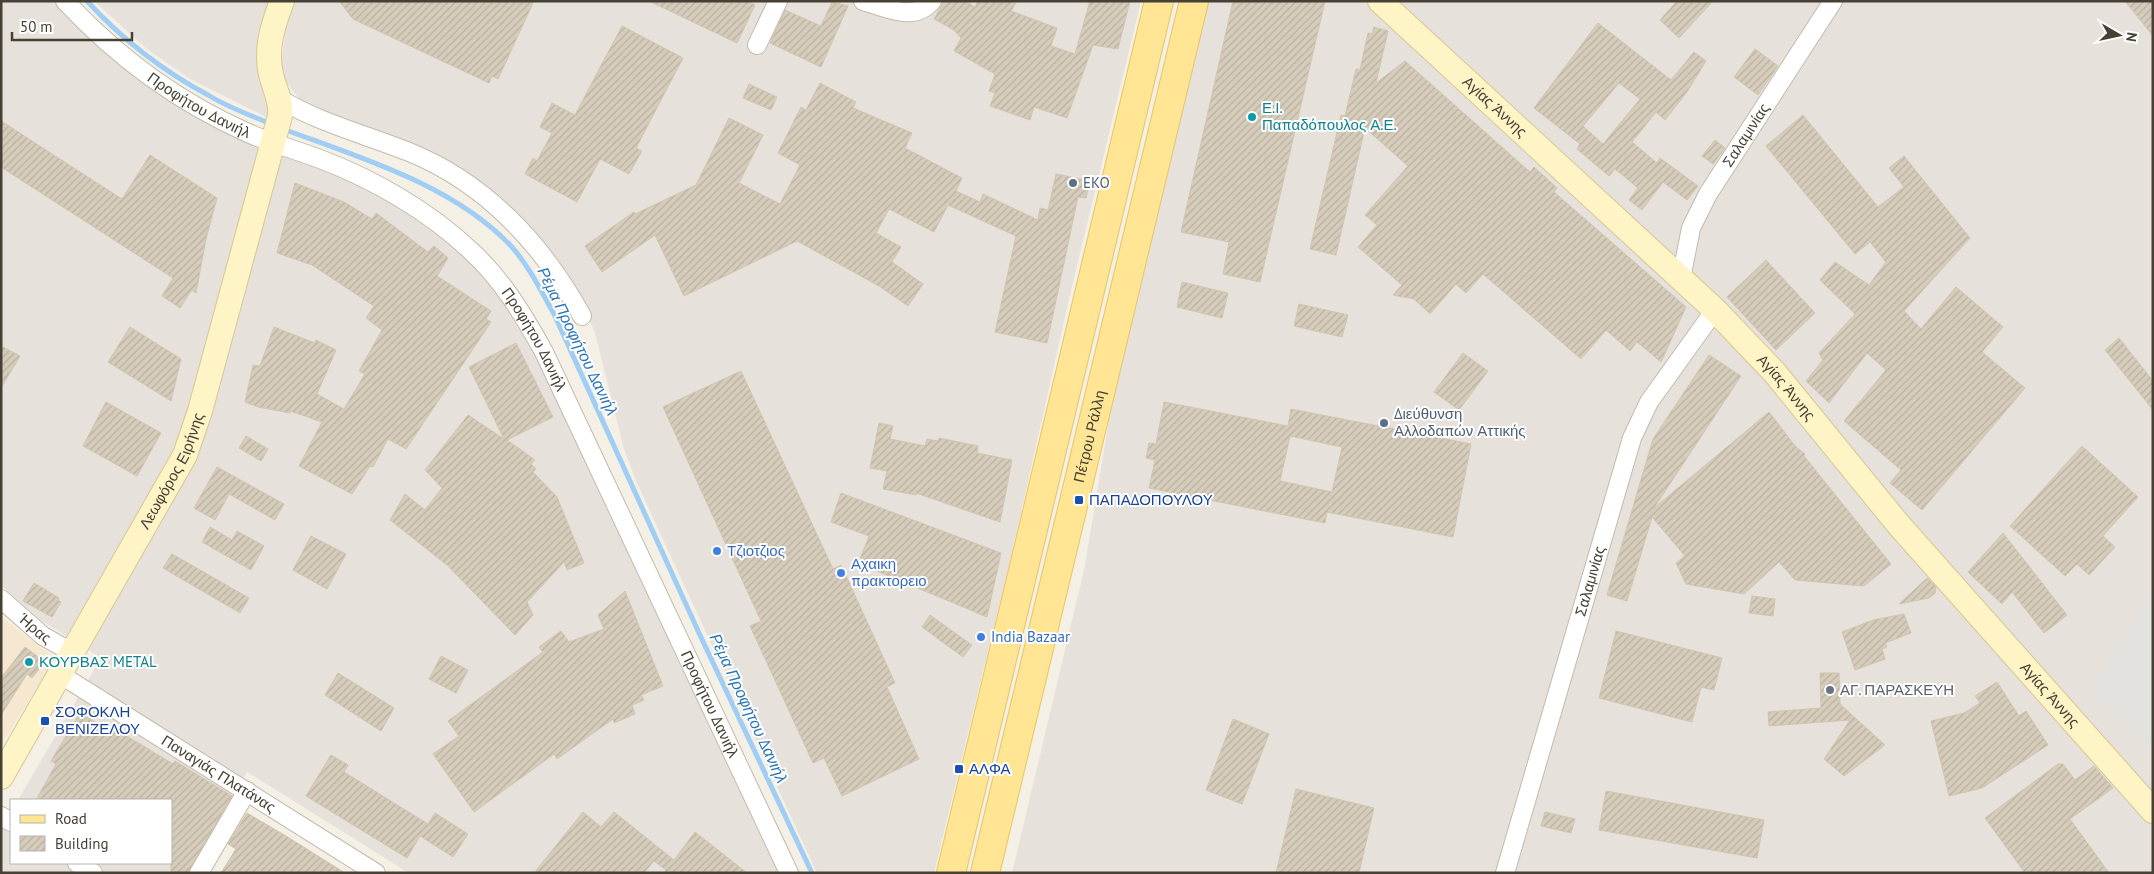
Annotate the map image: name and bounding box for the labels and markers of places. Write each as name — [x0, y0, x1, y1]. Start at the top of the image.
place label: Ε.Ι. Παπαδόπουλος Α.Ε. — [1262, 98, 1397, 134]
marker: Ε.Ι. Παπαδόπουλος Α.Ε. — [1246, 111, 1258, 123]
place label: EKO — [1083, 173, 1110, 192]
marker: EKO — [1067, 177, 1079, 189]
place label: Διεύθυνση Αλλοδαπών Αττικής — [1394, 404, 1526, 440]
marker: Διεύθυνση Αλλοδαπών Αττικής — [1378, 417, 1390, 429]
place label: ΠΑΠΑΔΟΠΟΥΛΟΥ — [1089, 490, 1213, 509]
marker: ΠΑΠΑΔΟΠΟΥΛΟΥ — [1073, 494, 1085, 506]
place label: Τζιοτζιος — [727, 541, 785, 560]
marker: Τζιοτζιος — [711, 545, 723, 557]
place label: Αχαικη πρακτορειο — [851, 554, 927, 590]
marker: Αχαικη πρακτορειο — [835, 567, 847, 579]
place label: India Bazaar — [991, 627, 1070, 646]
marker: India Bazaar — [975, 631, 987, 643]
place label: ΚΟΥΡΒΑΣ METAL — [39, 652, 157, 671]
marker: ΚΟΥΡΒΑΣ METAL — [23, 656, 35, 668]
place label: ΑΓ. ΠΑΡΑΣΚΕΥΗ — [1840, 680, 1954, 699]
marker: ΑΓ. ΠΑΡΑΣΚΕΥΗ — [1824, 684, 1836, 696]
place label: ΣΟΦΟΚΛΗ ΒΕΝΙΖΕΛΟΥ — [55, 702, 140, 738]
marker: ΣΟΦΟΚΛΗ ΒΕΝΙΖΕΛΟΥ — [39, 715, 51, 727]
place label: ΑΛΦΑ — [969, 759, 1011, 778]
marker: ΑΛΦΑ — [953, 763, 965, 775]

